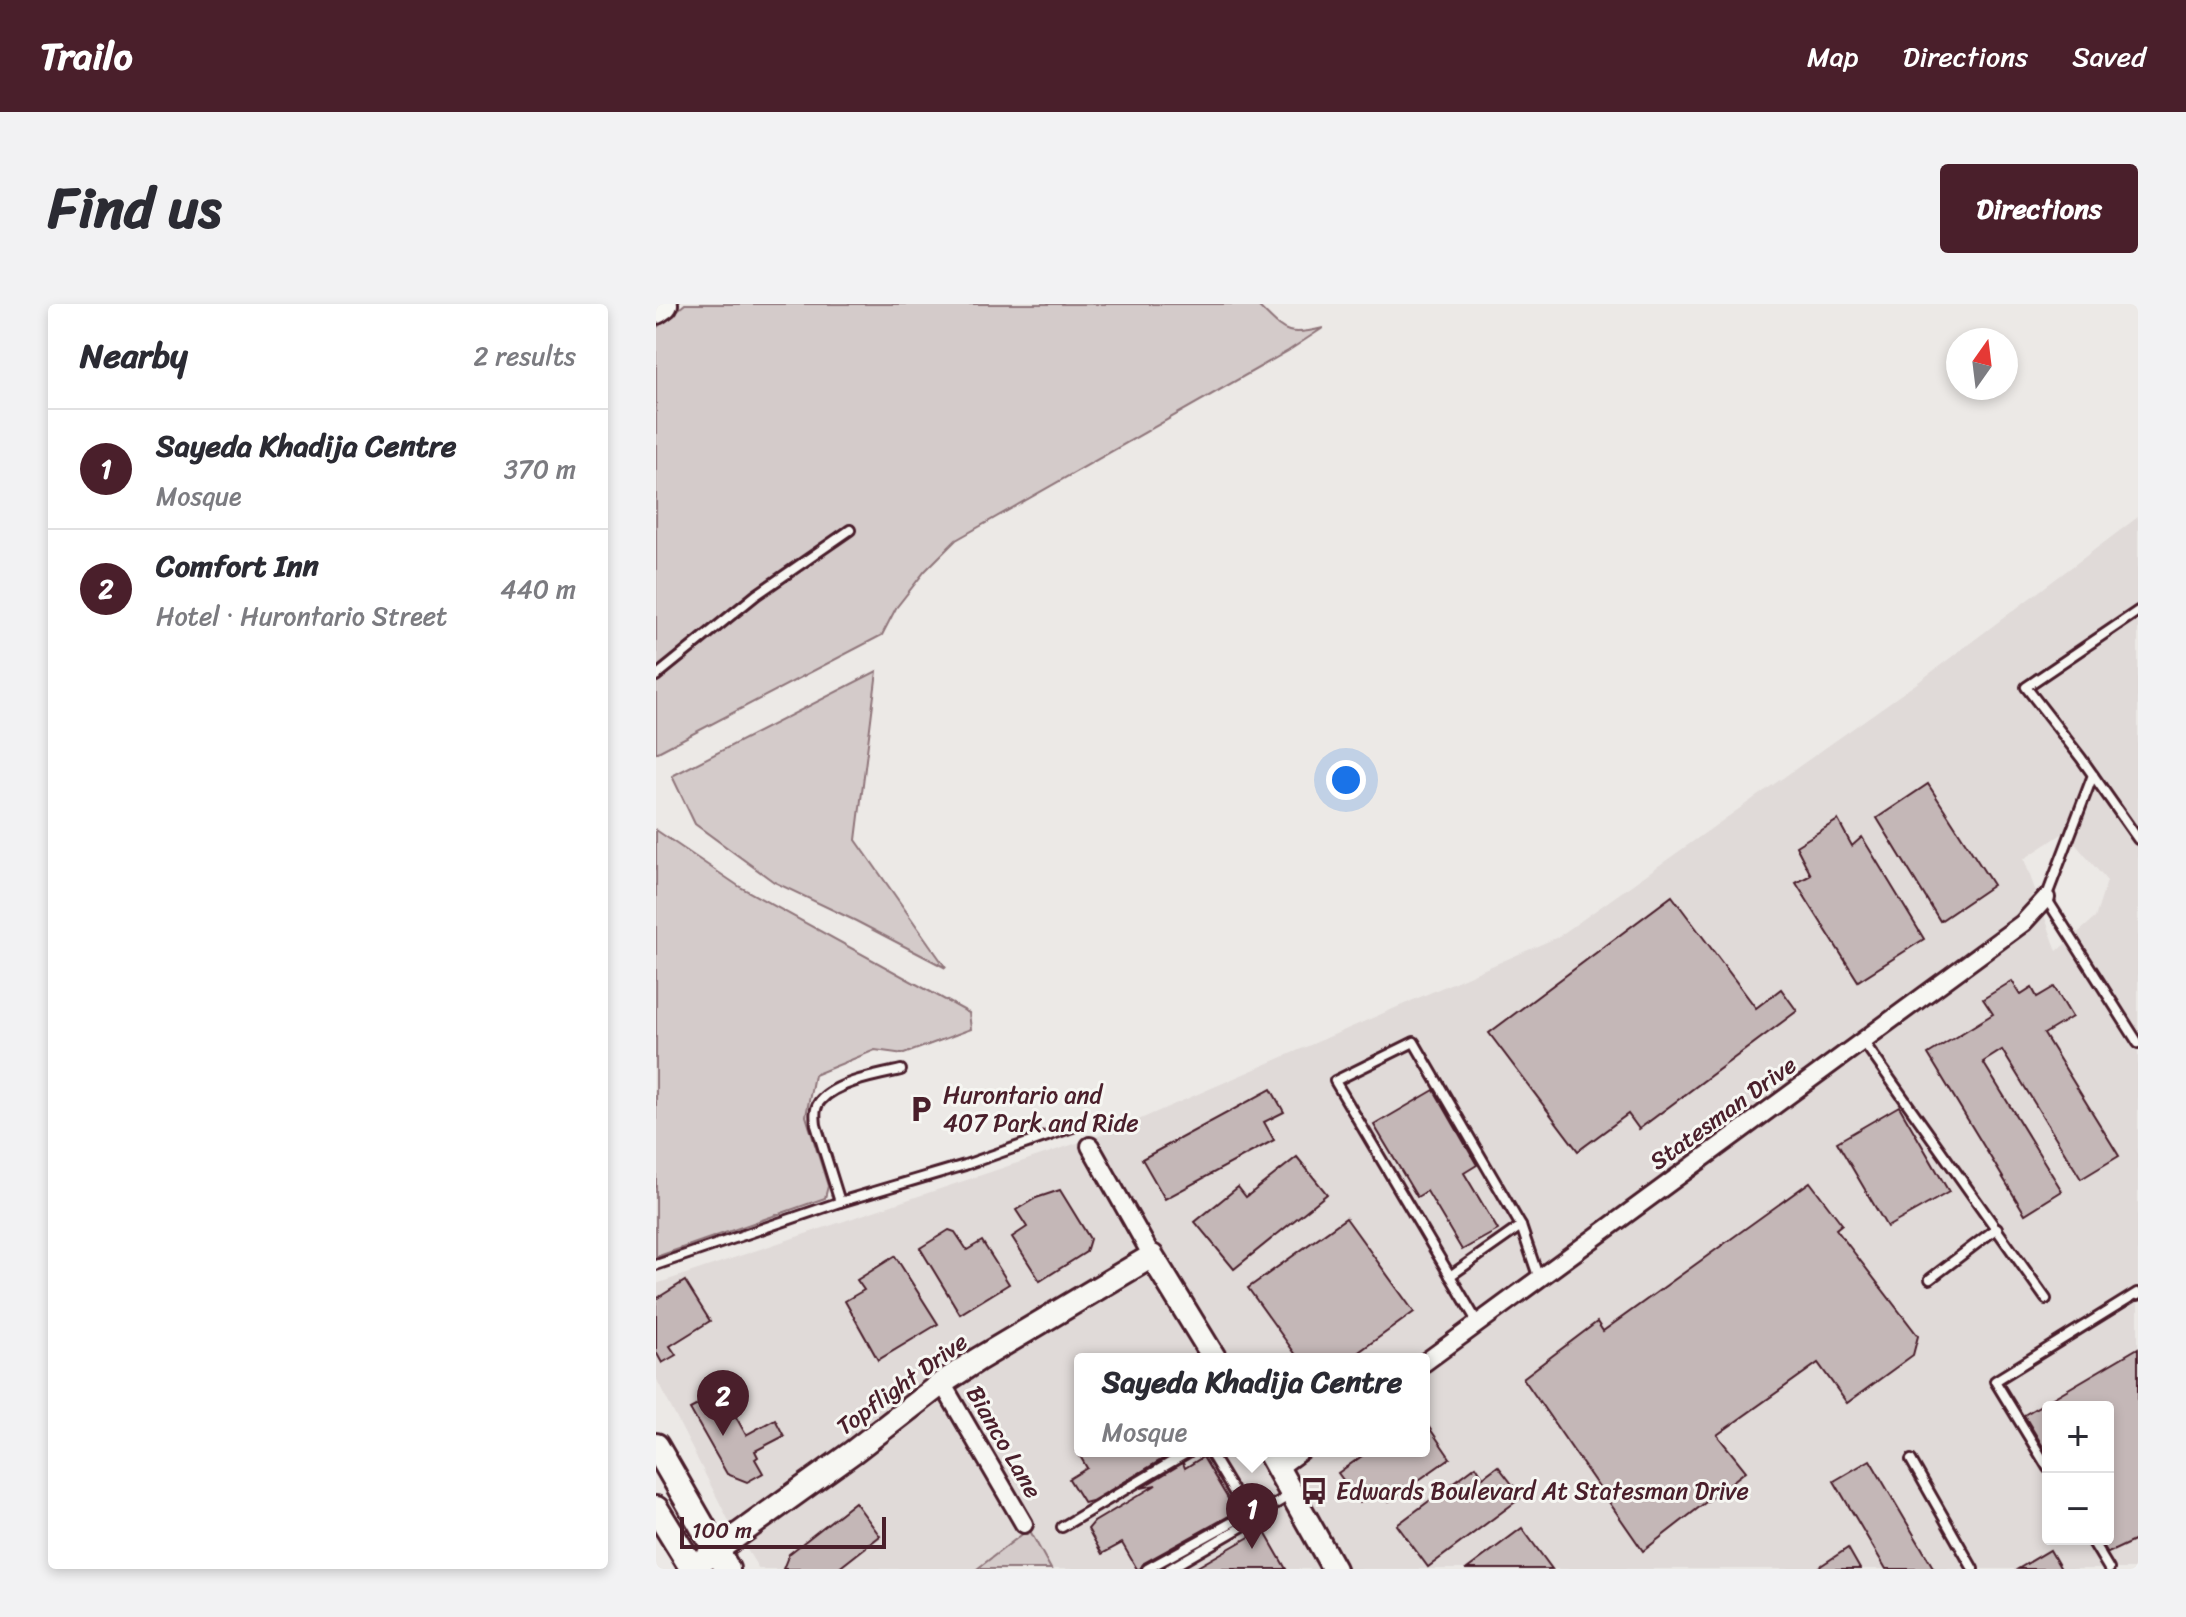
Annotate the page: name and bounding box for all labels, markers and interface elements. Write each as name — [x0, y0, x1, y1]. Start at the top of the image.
text: Trailo — [40, 23, 133, 90]
text: Map — [1807, 32, 1859, 81]
text: Directions — [1903, 32, 2028, 81]
text: Saved — [2072, 32, 2146, 81]
text: Find us — [48, 159, 221, 258]
button: Directions — [1940, 164, 2138, 253]
text: Nearby — [80, 326, 188, 386]
north arrow — [1946, 328, 2018, 400]
text: 2 results — [474, 333, 576, 379]
text: Sayeda Khadija Centre — [156, 419, 457, 473]
text: 1 — [100, 446, 112, 492]
text: 370 m — [504, 446, 576, 492]
text: Mosque — [156, 473, 242, 519]
text: Comfort Inn — [156, 539, 319, 593]
text: 2 — [98, 566, 114, 612]
text: 440 m — [500, 566, 576, 612]
text: Hotel · Hurontario Street — [156, 593, 447, 639]
your location — [1326, 760, 1366, 800]
street label: Statesman Drive — [1640, 1045, 1806, 1181]
place label: Hurontario and 407 Park and Ride — [943, 1074, 1139, 1144]
parking icon: Hurontario and 407 Park and Ride — [906, 1094, 936, 1124]
street label: Topflight Drive — [827, 1321, 977, 1447]
popup — [1074, 1353, 1430, 1457]
text: Sayeda Khadija Centre — [1102, 1355, 1402, 1409]
pin: 2 — [697, 1370, 749, 1436]
street label: Bianco Lane — [954, 1377, 1054, 1507]
map controls — [2042, 1401, 2114, 1545]
button: + — [2042, 1401, 2114, 1473]
text: Mosque — [1102, 1409, 1187, 1455]
place label: Edwards Boulevard At Statesman Drive — [1336, 1470, 1749, 1512]
button: − — [2042, 1473, 2114, 1545]
bus stop icon: Edwards Boulevard At Statesman Drive — [1299, 1476, 1329, 1506]
pin: 1 — [1226, 1483, 1278, 1549]
text: 100 m — [692, 1511, 752, 1550]
scale bar — [680, 1513, 886, 1549]

